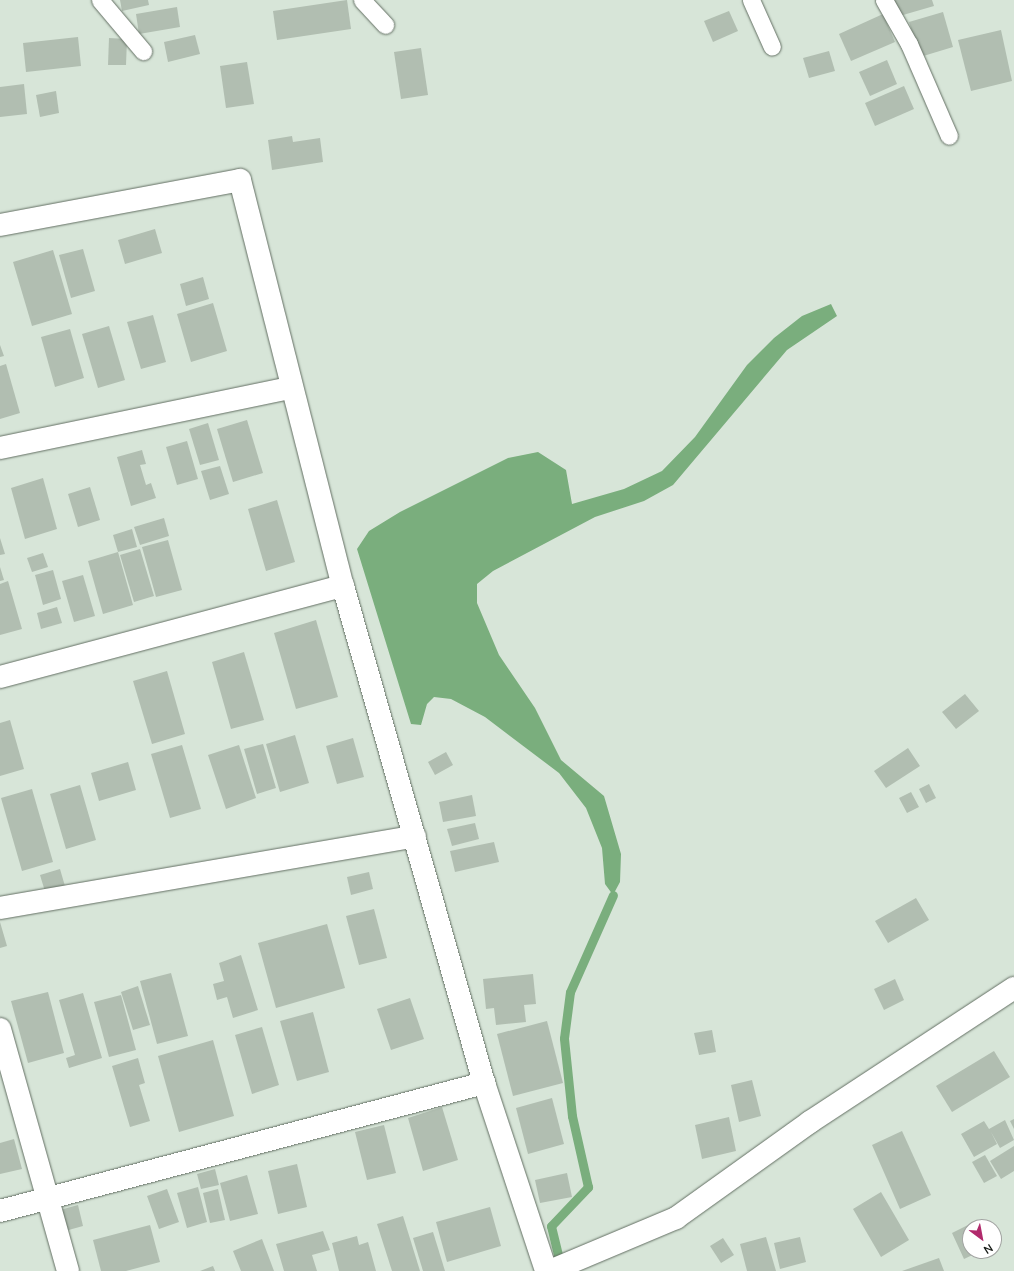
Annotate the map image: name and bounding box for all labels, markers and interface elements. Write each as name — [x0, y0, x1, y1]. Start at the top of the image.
north arrow — [962, 1219, 1002, 1259]
text: N — [981, 1240, 996, 1257]

